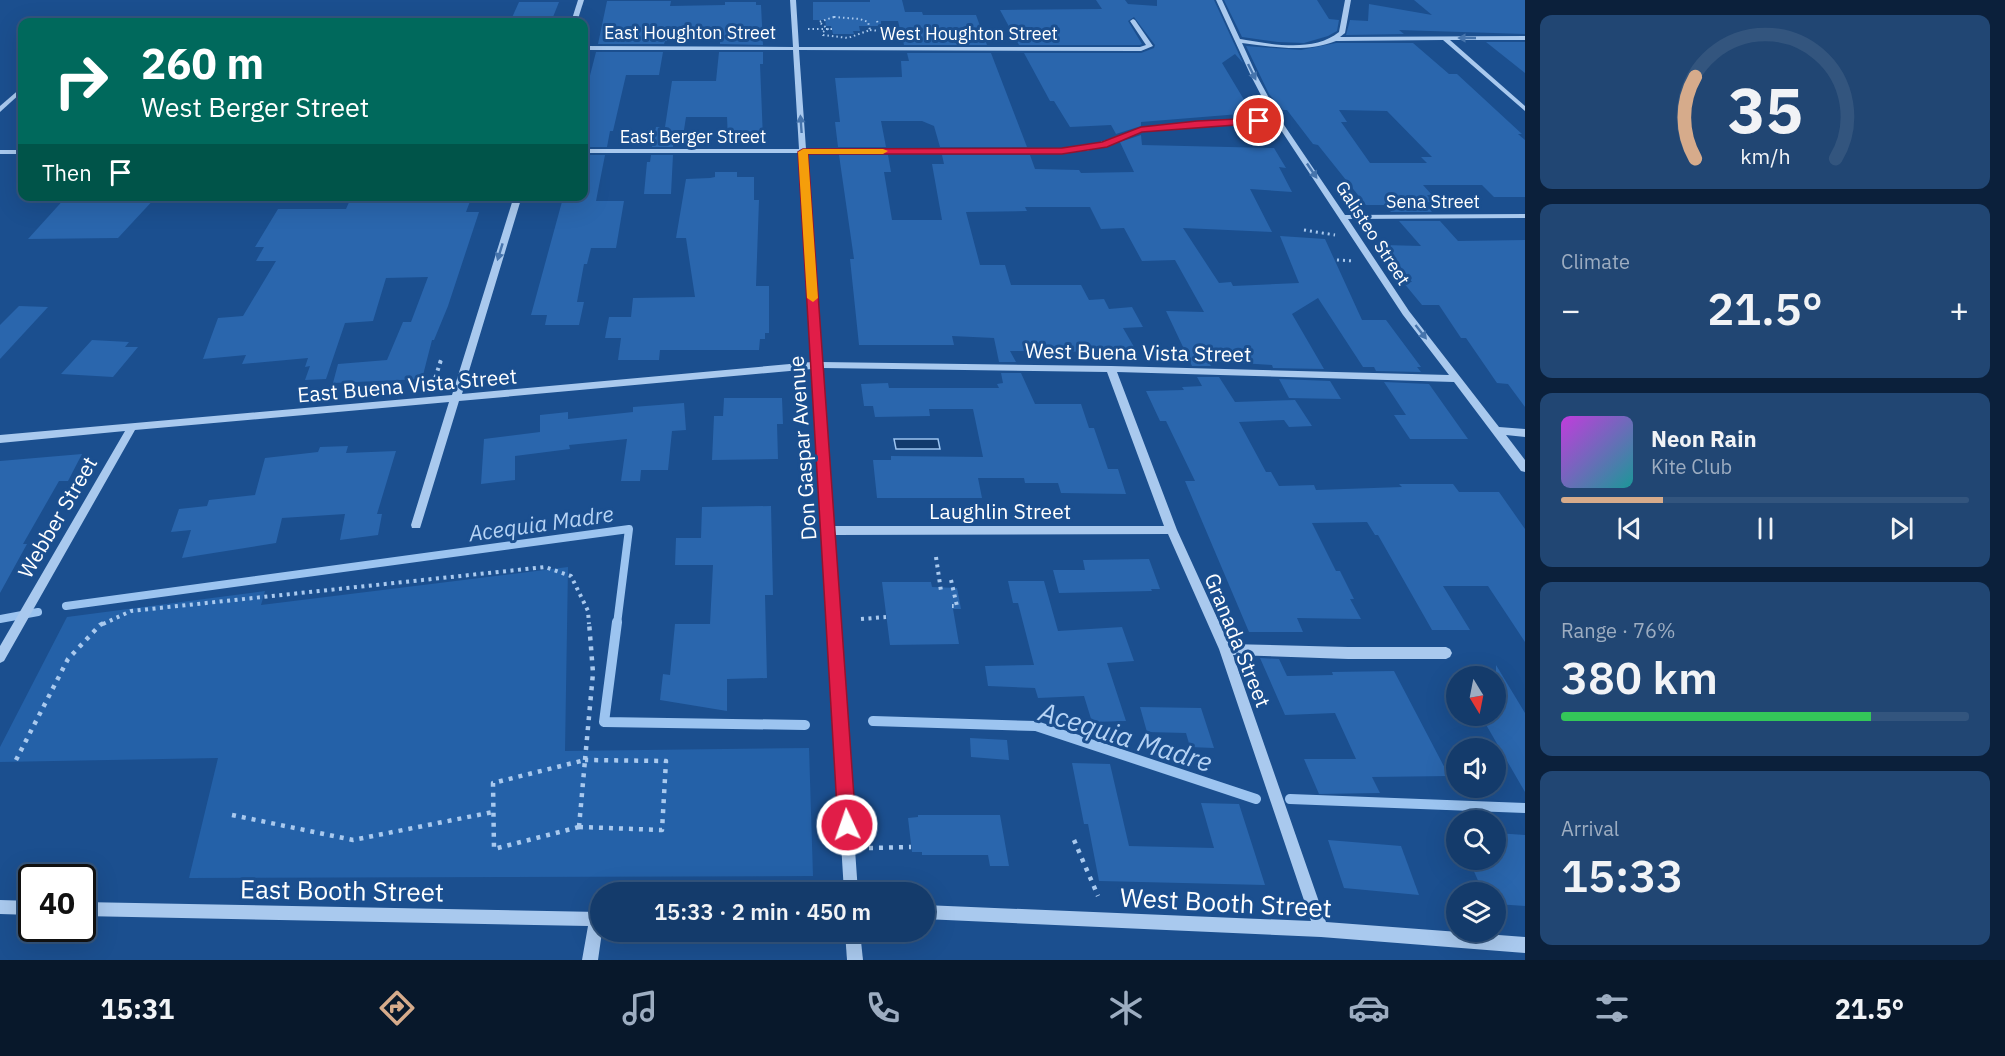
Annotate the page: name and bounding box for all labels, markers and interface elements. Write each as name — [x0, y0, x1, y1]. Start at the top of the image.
street label: East Houghton Street — [604, 21, 776, 44]
street label: West Houghton Street — [880, 22, 1058, 45]
one-way arrow — [1457, 33, 1476, 43]
text: 260 m — [141, 36, 264, 91]
icon: right — [42, 42, 120, 120]
one-way arrow — [1247, 63, 1257, 81]
text: 35 — [1728, 69, 1802, 150]
text: West Berger Street — [141, 89, 369, 124]
pin — [1233, 95, 1284, 146]
icon: arrive — [1242, 104, 1275, 137]
one-way arrow — [796, 114, 806, 133]
street label: East Berger Street — [620, 125, 766, 148]
text: km/h — [1740, 142, 1790, 170]
icon: arrive — [104, 156, 137, 189]
text: Then — [42, 158, 92, 187]
one-way arrow — [1306, 163, 1317, 179]
street label: Galisteo Street — [1331, 176, 1415, 290]
street label: Sena Street — [1386, 190, 1480, 213]
one-way arrow — [495, 243, 504, 261]
text: Climate — [1561, 248, 1630, 275]
text: 21.5° — [1707, 279, 1823, 337]
text: − — [1561, 288, 1581, 331]
text: + — [1949, 288, 1969, 331]
one-way arrow — [1415, 324, 1427, 340]
street label: West Buena Vista Street — [1024, 336, 1252, 368]
street label: Don Gaspar Avenue — [782, 355, 822, 541]
street label: East Buena Vista Street — [296, 361, 518, 409]
text: Neon Rain — [1651, 424, 1757, 453]
street label: Webber Street — [11, 451, 103, 583]
text: Kite Club — [1651, 453, 1732, 480]
street label: Laughlin Street — [929, 497, 1071, 525]
water label: Acequia Madre — [466, 498, 615, 548]
icon: previous — [1613, 512, 1646, 545]
icon: pause — [1749, 512, 1782, 545]
icon: next — [1885, 512, 1918, 545]
street label: Granada Street — [1198, 569, 1278, 711]
text: Range · 76% — [1561, 617, 1676, 644]
text: 380 km — [1561, 648, 1718, 706]
north arrow — [1446, 666, 1506, 726]
map controls — [1446, 666, 1506, 942]
water label: Acequia Madre — [1034, 693, 1217, 779]
button: sound — [1446, 738, 1506, 798]
position arrow — [815, 793, 879, 857]
button: search — [1446, 810, 1506, 870]
text: Arrival — [1561, 815, 1619, 842]
text: 15:33 — [1561, 846, 1683, 904]
speed limit sign: 40 — [18, 864, 96, 942]
street label: East Booth Street — [240, 871, 444, 909]
street label: West Booth Street — [1119, 879, 1333, 925]
button: layers — [1446, 882, 1506, 942]
text: 15:33 · 2 min · 450 m — [654, 897, 871, 926]
icon: directions — [376, 987, 418, 1029]
icon: music — [619, 987, 661, 1029]
icon: phone — [862, 987, 904, 1029]
icon: climate — [1105, 987, 1147, 1029]
icon: car — [1348, 987, 1390, 1029]
icon: filters — [1591, 987, 1633, 1029]
text: 15:31 — [101, 991, 174, 1026]
text: 21.5° — [1835, 991, 1904, 1026]

